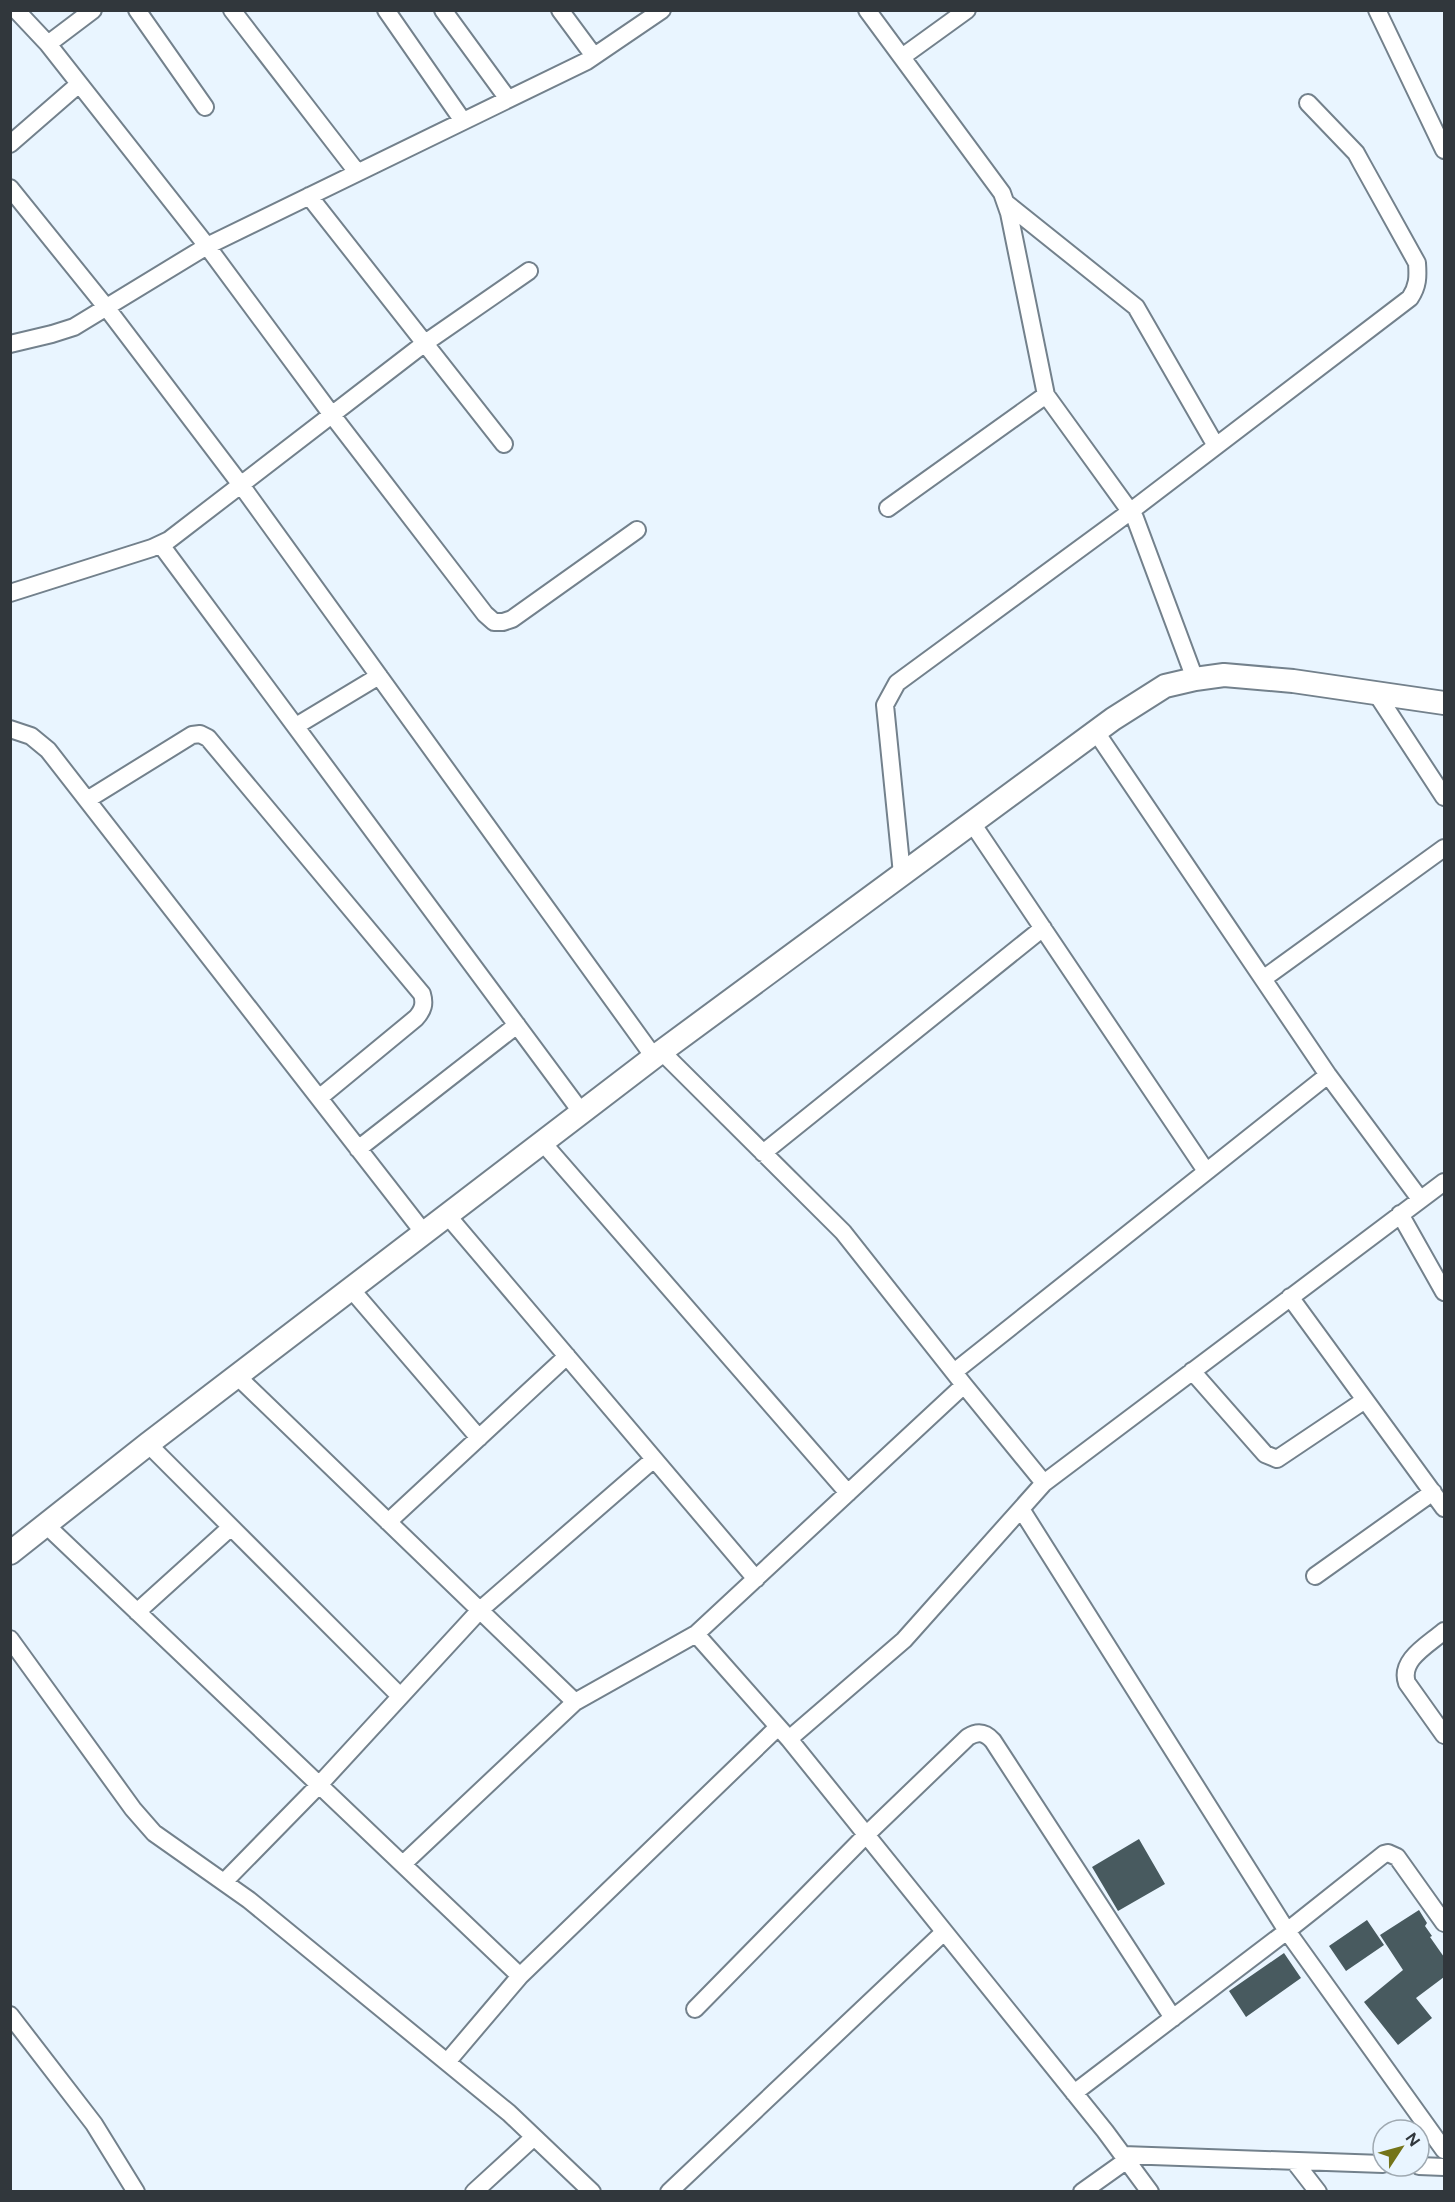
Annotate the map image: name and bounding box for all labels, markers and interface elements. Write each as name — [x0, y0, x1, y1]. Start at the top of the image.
north arrow — [1371, 2118, 1431, 2178]
text: N — [1401, 2129, 1424, 2150]

